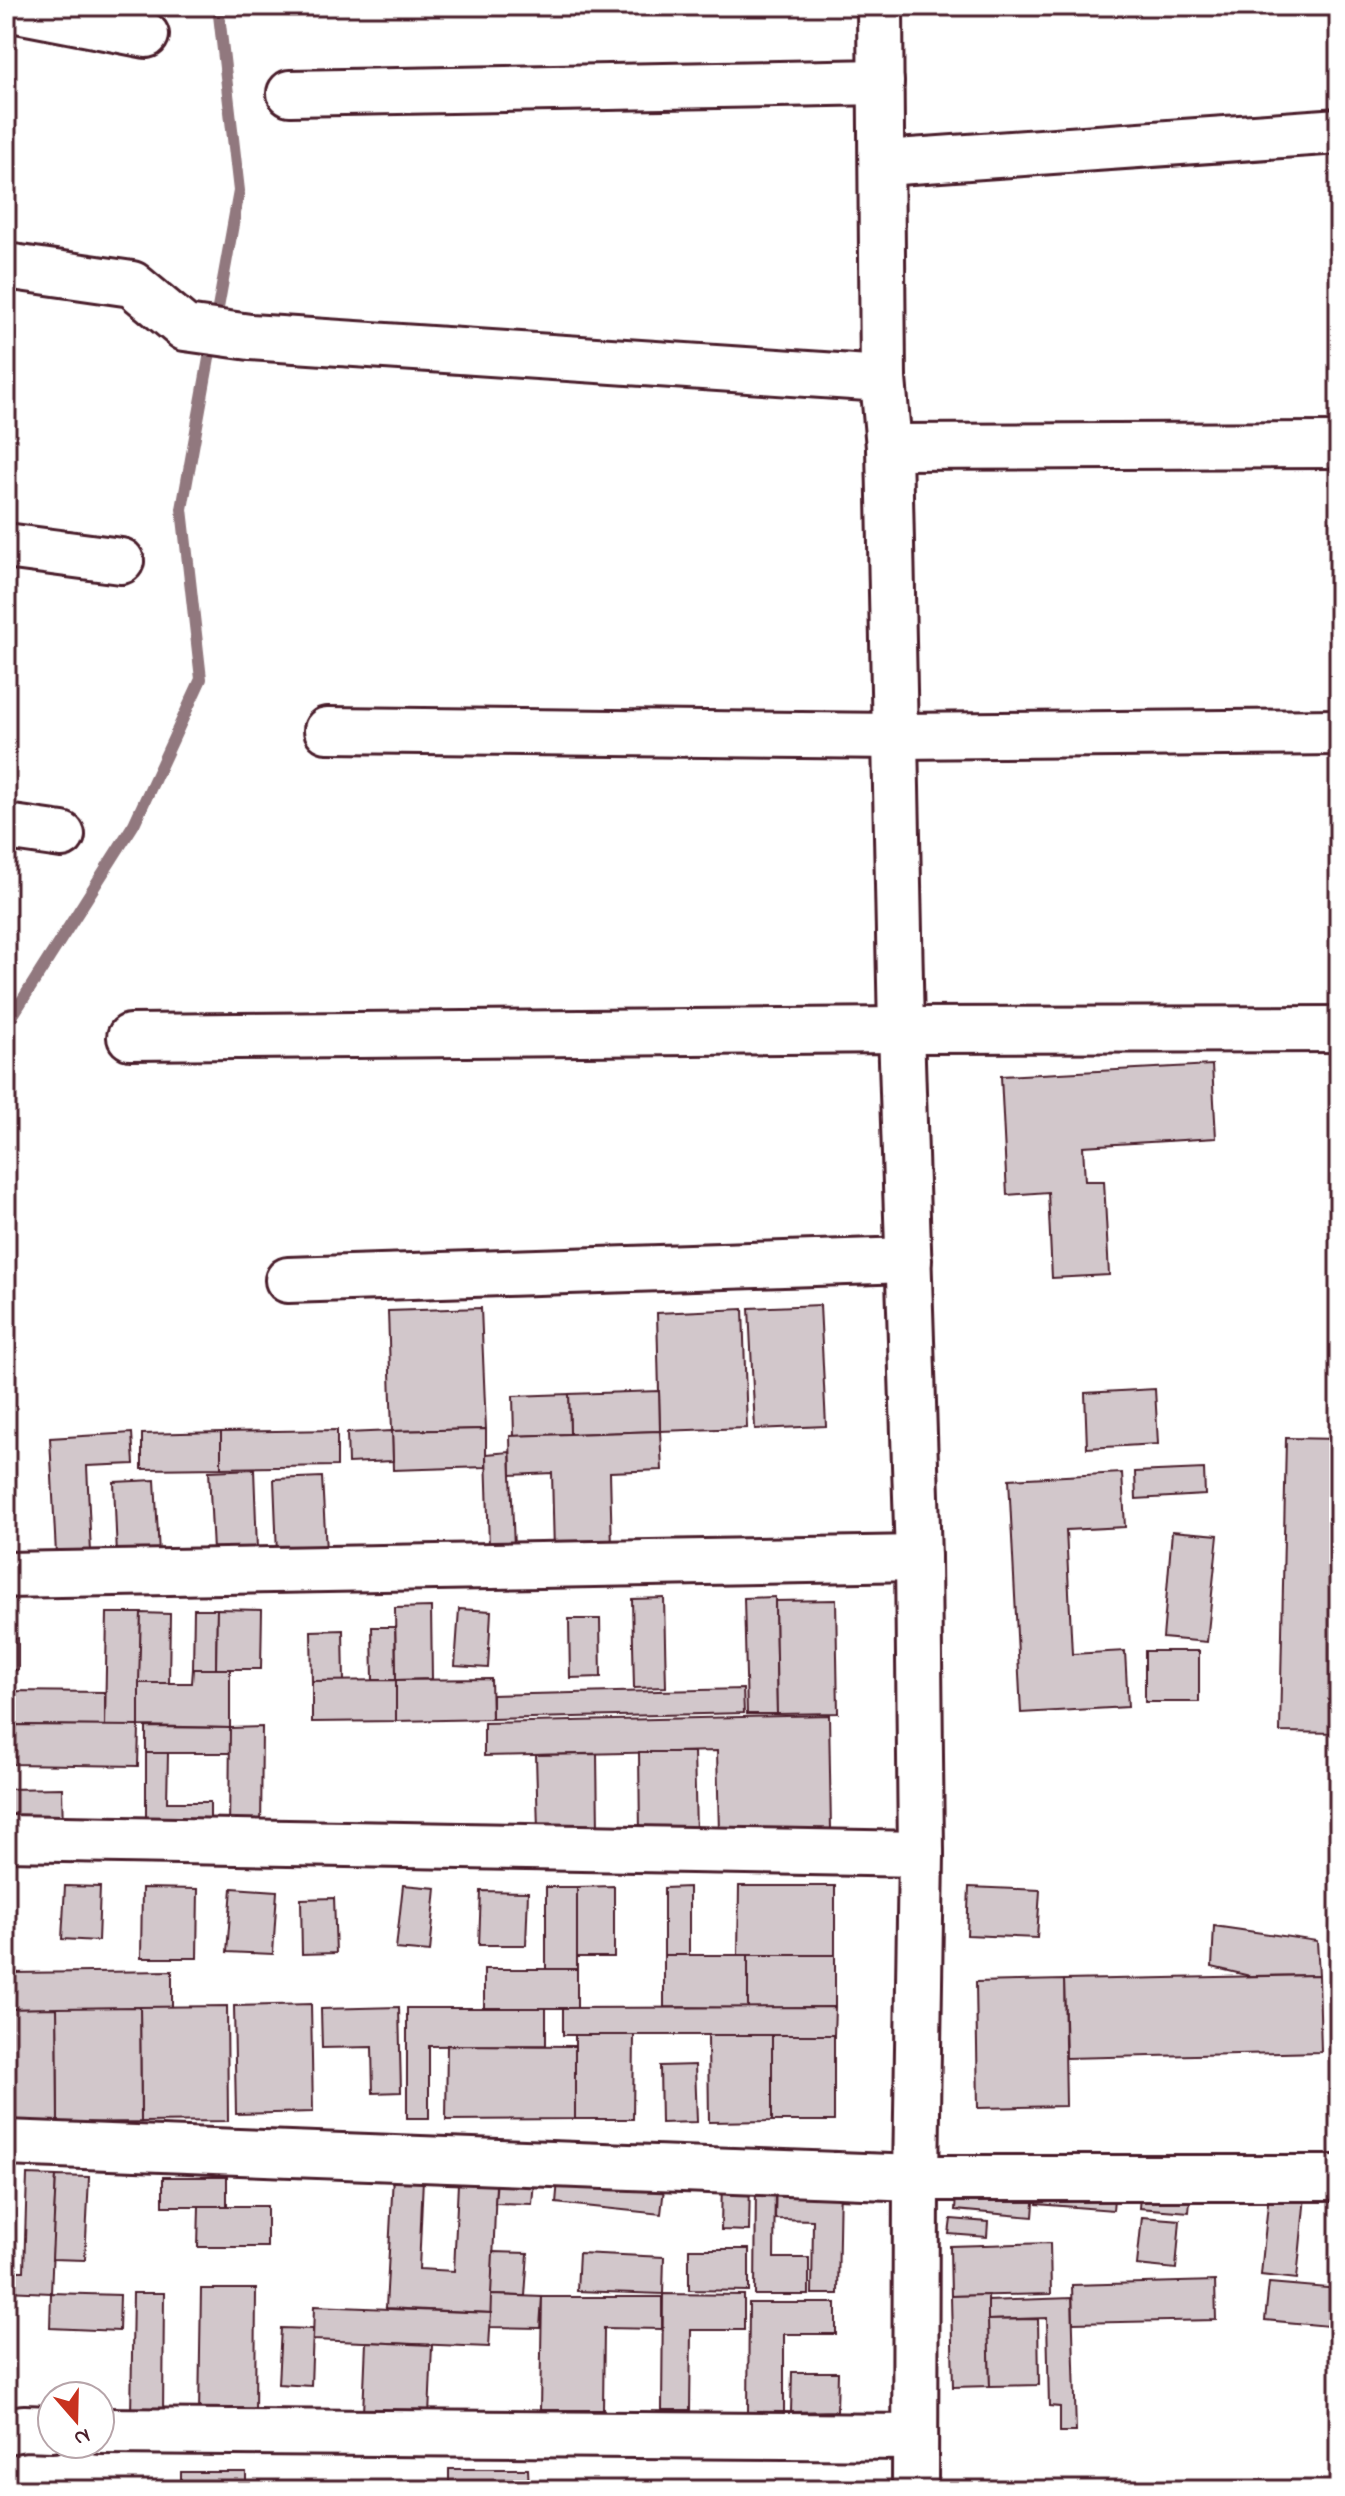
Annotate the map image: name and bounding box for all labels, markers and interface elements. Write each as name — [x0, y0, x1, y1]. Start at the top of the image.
north arrow — [36, 2380, 116, 2460]
text: N — [69, 2418, 94, 2454]

